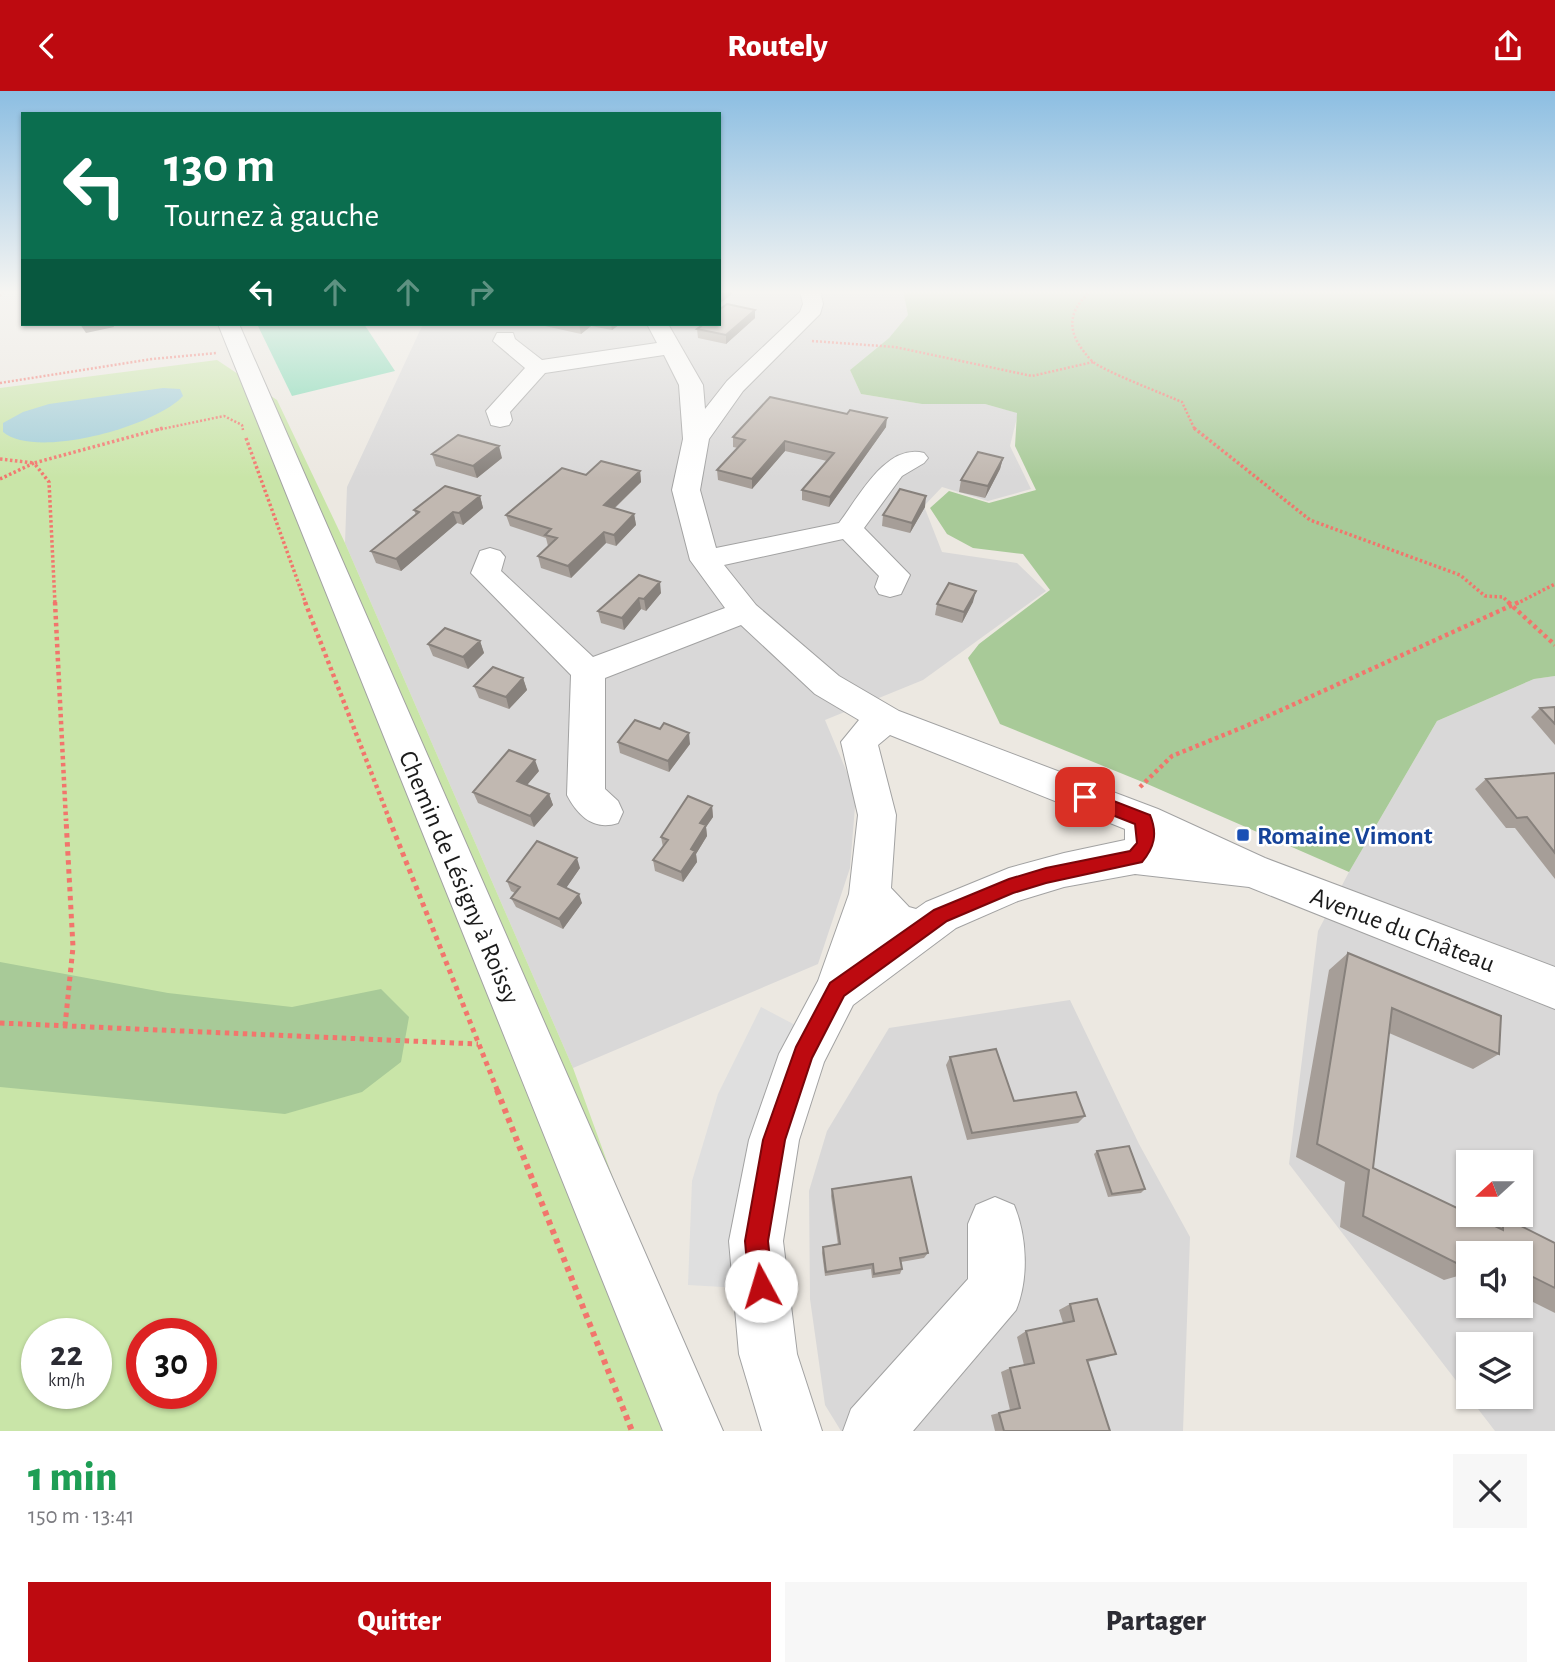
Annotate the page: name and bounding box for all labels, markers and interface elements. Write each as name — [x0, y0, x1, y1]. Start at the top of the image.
icon: back — [28, 27, 66, 65]
icon: share — [1489, 27, 1527, 65]
text: Routely — [727, 30, 828, 62]
icon: left — [49, 140, 140, 231]
text: 130 m — [164, 142, 275, 191]
text: Tournez à gauche — [164, 200, 379, 232]
icon: left — [243, 273, 281, 311]
icon: ahead — [316, 273, 354, 311]
icon: ahead — [389, 273, 427, 311]
icon: right — [462, 273, 500, 311]
street label: Chemin de Lésigny à Roissy — [394, 747, 524, 1008]
pin — [1055, 767, 1115, 827]
icon: arrive — [1066, 778, 1104, 816]
place label: Romaine Vimont — [1257, 823, 1433, 849]
marker: Romaine Vimont — [1235, 827, 1251, 843]
street label: Avenue du Château — [1307, 883, 1498, 977]
north arrow — [1456, 1150, 1533, 1227]
map controls — [1456, 1150, 1533, 1409]
button: sound — [1456, 1241, 1533, 1318]
position arrow — [724, 1249, 798, 1323]
speed limit sign: 30 — [126, 1318, 217, 1409]
button: layers — [1456, 1332, 1533, 1409]
text: 22 — [50, 1337, 83, 1372]
text: km/h — [48, 1372, 85, 1390]
button: close — [1453, 1454, 1527, 1528]
text: 1 min — [28, 1456, 117, 1498]
text: 150 m · 13:41 — [28, 1505, 134, 1528]
button: Quitter — [28, 1582, 771, 1662]
button: Partager — [785, 1582, 1527, 1662]

